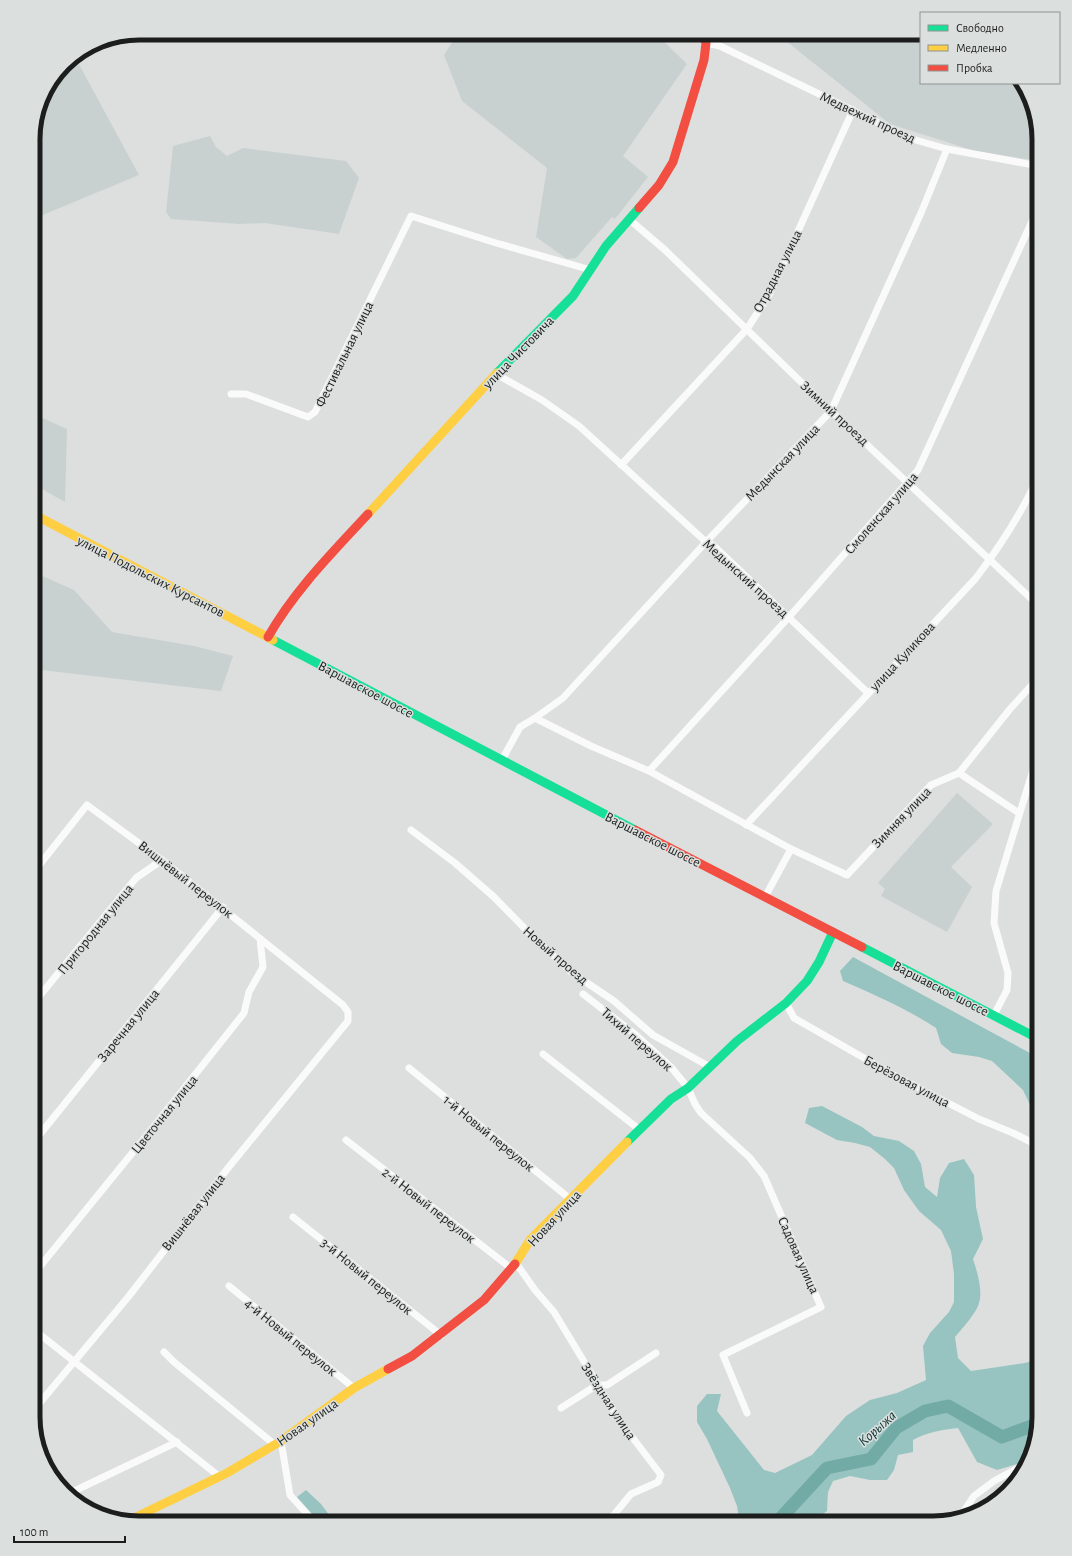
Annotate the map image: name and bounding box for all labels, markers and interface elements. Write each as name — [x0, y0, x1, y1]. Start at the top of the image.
legend — [920, 12, 1060, 84]
text: Свободно — [956, 22, 1004, 34]
text: Медленно — [956, 42, 1007, 54]
text: Пробка — [956, 62, 993, 74]
street label: Медвежий проезд — [818, 90, 918, 146]
street label: Отрадная улица — [751, 227, 805, 315]
street label: Фестивальная улица — [313, 299, 377, 410]
street label: улица Чистовича — [480, 313, 557, 392]
street label: Зимний проезд — [798, 379, 871, 449]
street label: Медынская улица — [743, 421, 823, 504]
street label: Смоленская улица — [843, 470, 921, 557]
street label: улица Подольских Курсантов — [74, 533, 226, 620]
street label: Медынский проезд — [700, 537, 791, 621]
street label: улица Куликова — [867, 619, 938, 695]
street label: Варшавское шоссе — [316, 659, 415, 721]
street label: Зимняя улица — [869, 784, 935, 851]
street label: Варшавское шоссе — [602, 810, 703, 870]
street label: Вишнёвый переулок — [135, 839, 236, 921]
street label: Пригородная улица — [55, 881, 137, 977]
street label: Новый проезд — [520, 924, 591, 988]
street label: Варшавское шоссе — [890, 959, 991, 1019]
street label: Заречная улица — [95, 986, 163, 1065]
street label: Тихий переулок — [598, 1005, 675, 1075]
street label: Берёзовая улица — [861, 1053, 952, 1111]
street label: Цветочная улица — [129, 1072, 201, 1157]
street label: 1-й Новый переулок — [440, 1093, 537, 1175]
street label: 2-й Новый переулок — [379, 1165, 478, 1247]
street label: Вишнёвая улица — [159, 1171, 229, 1254]
street label: Новая улица — [525, 1187, 585, 1249]
street label: Садовая улица — [775, 1215, 822, 1297]
street label: 3-й Новый переулок — [318, 1236, 415, 1318]
street label: 4-й Новый переулок — [242, 1296, 340, 1380]
street label: Звёздная улица — [578, 1361, 638, 1443]
street label: Новая улица — [274, 1396, 341, 1449]
water label: Корыжа — [856, 1408, 899, 1449]
scale bar — [14, 1518, 125, 1544]
text: 100 m — [20, 1526, 48, 1538]

